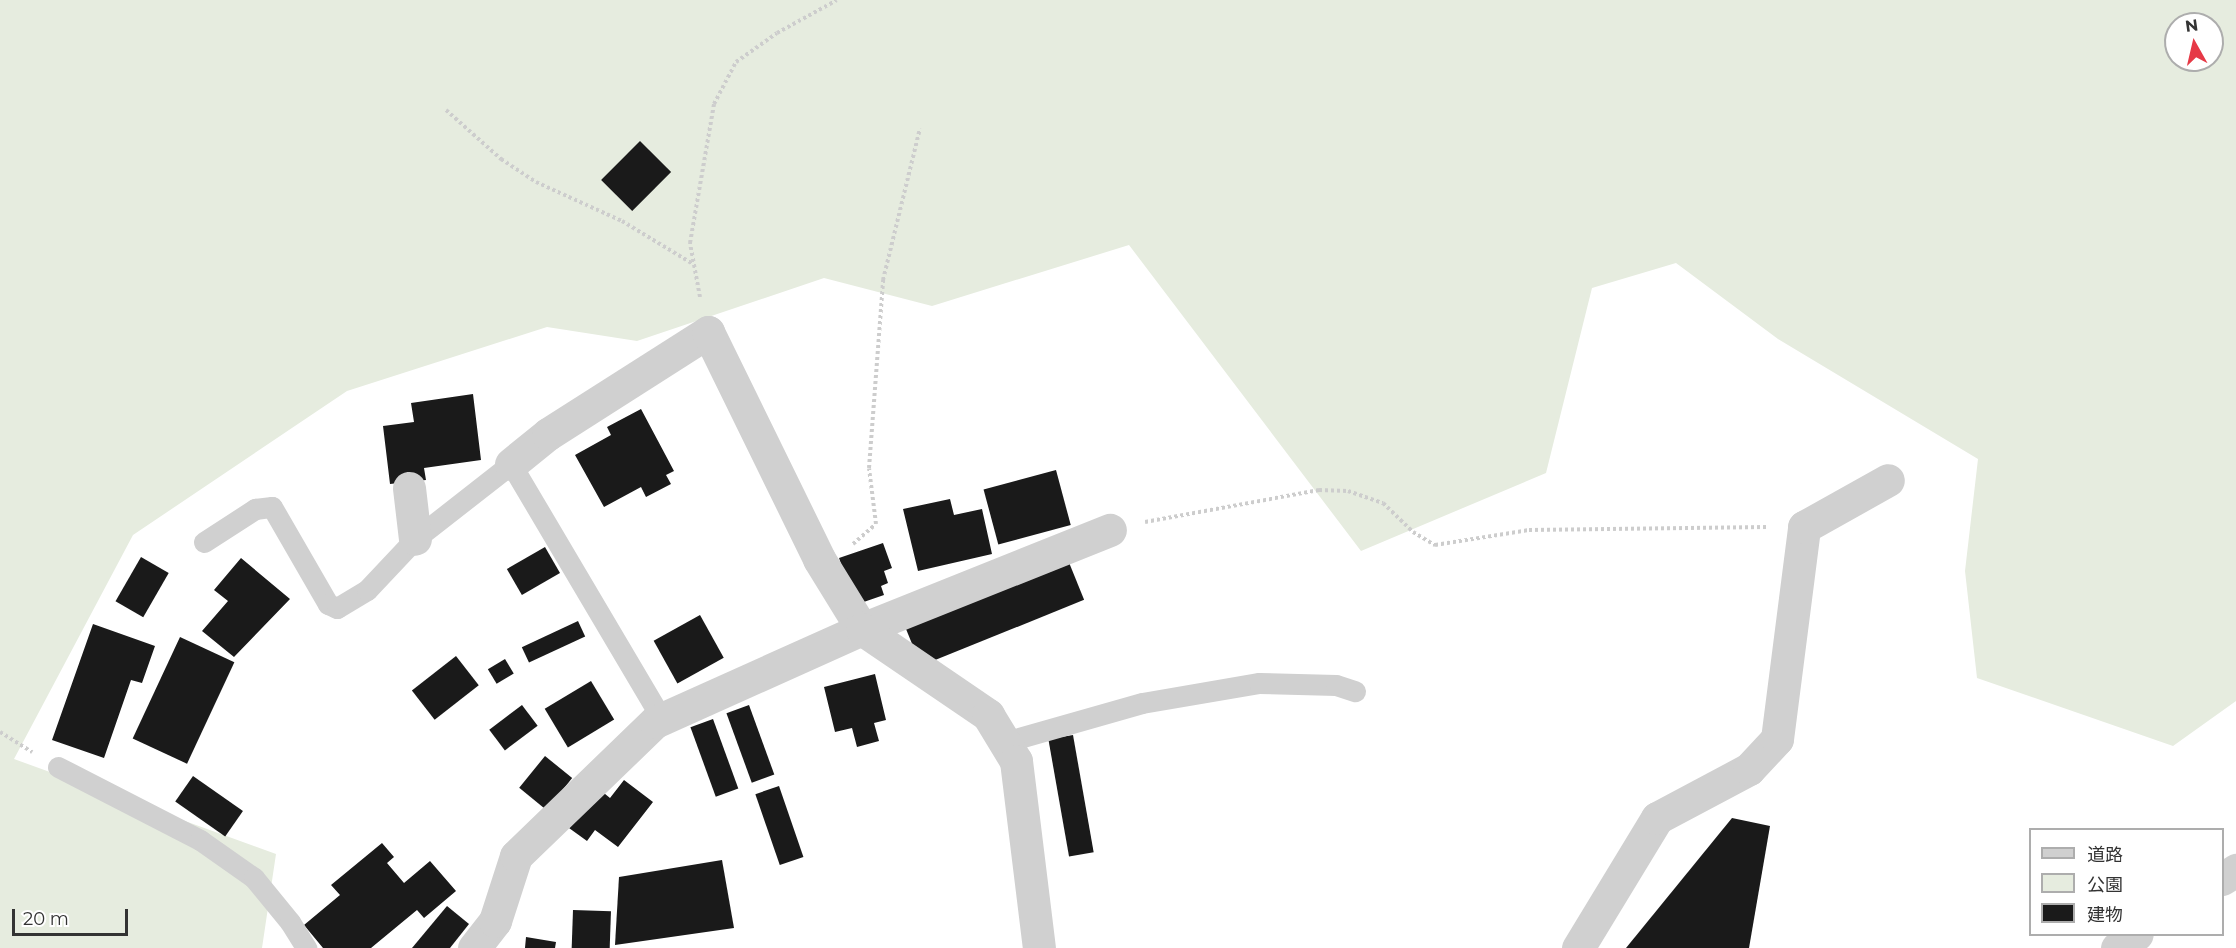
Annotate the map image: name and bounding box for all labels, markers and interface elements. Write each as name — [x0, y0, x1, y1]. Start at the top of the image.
north arrow — [2164, 12, 2224, 72]
text: N — [2184, 15, 2199, 36]
legend — [2029, 828, 2224, 936]
text: 道路 — [2087, 844, 2123, 866]
text: 公園 — [2087, 874, 2123, 896]
scale bar — [15, 897, 130, 935]
text: 建物 — [2087, 904, 2123, 926]
text: 20 m — [23, 908, 69, 930]

